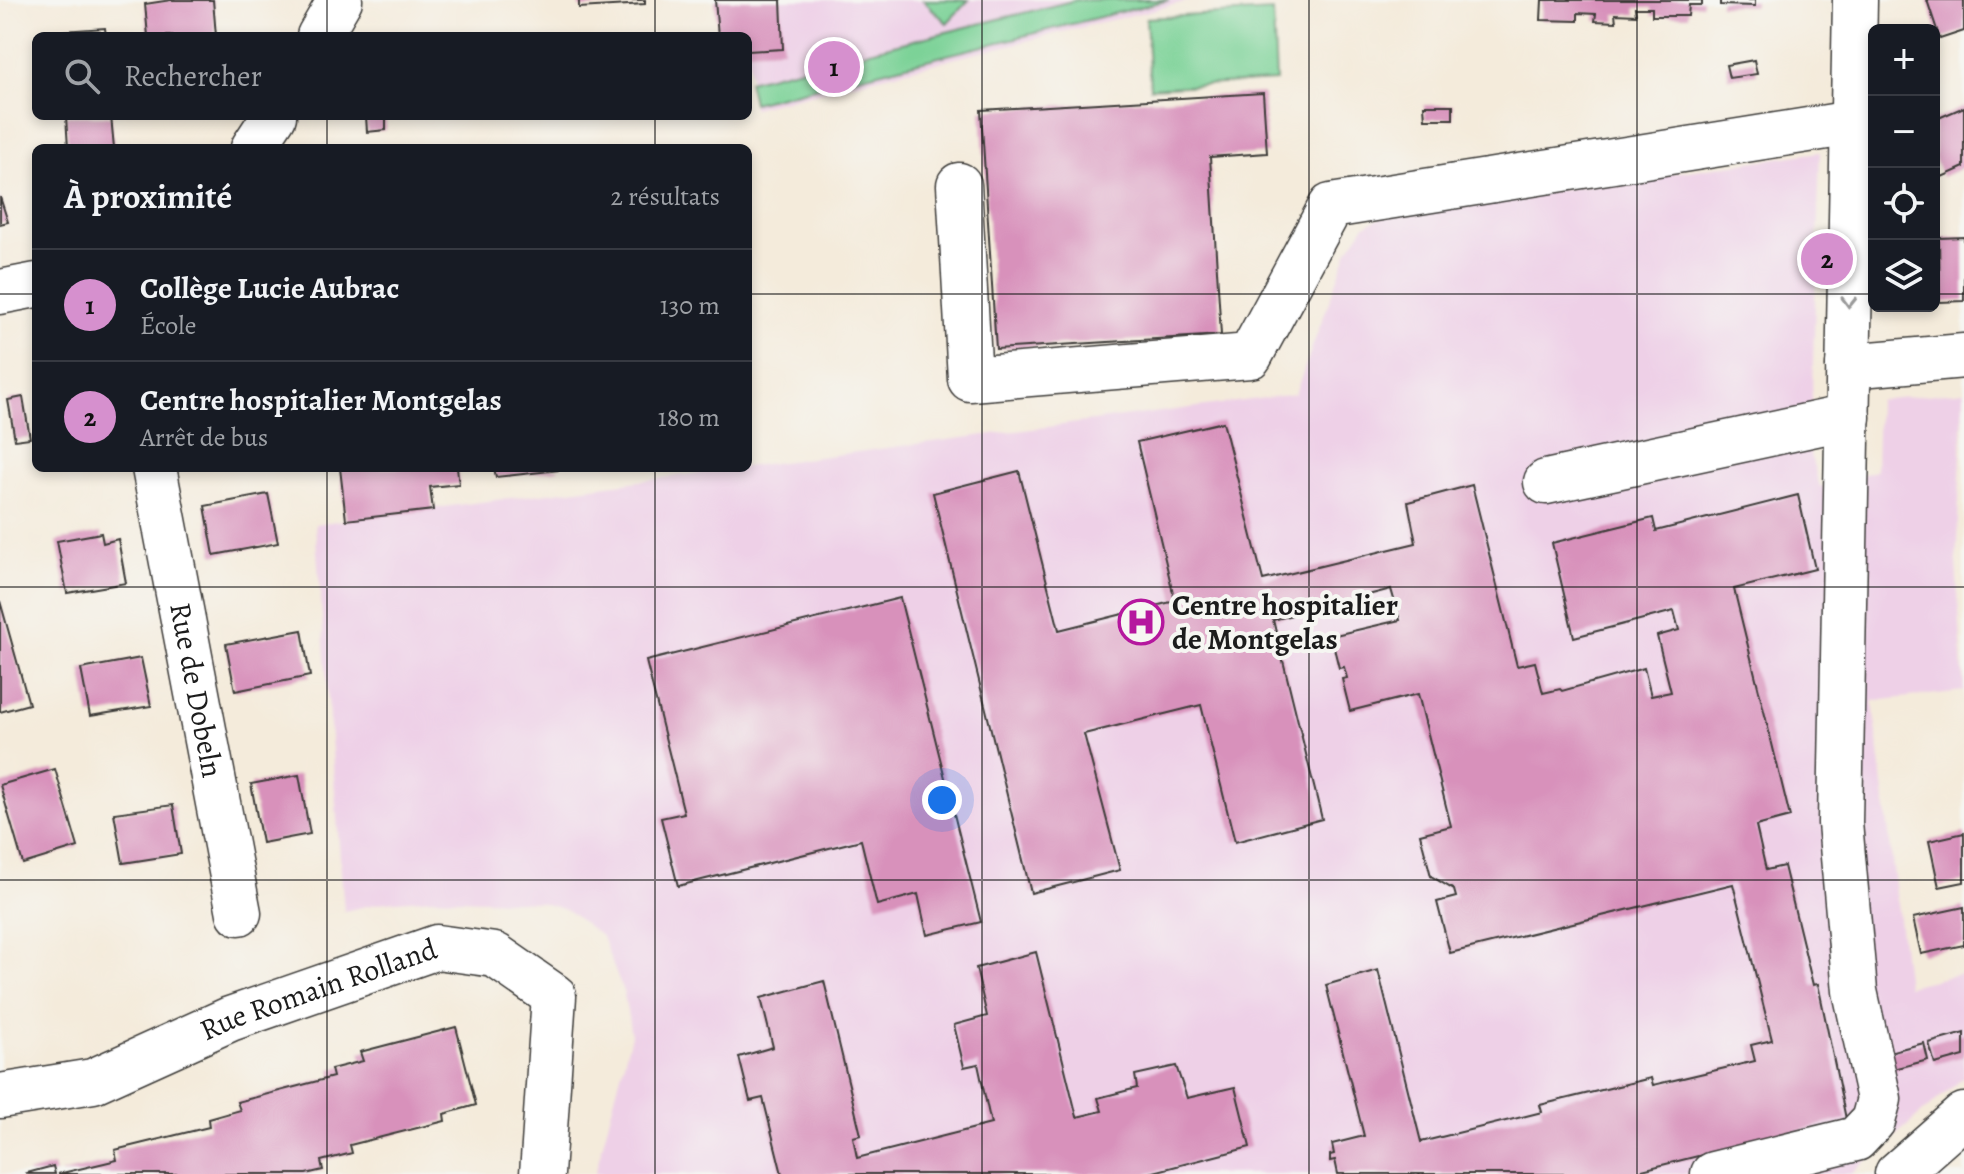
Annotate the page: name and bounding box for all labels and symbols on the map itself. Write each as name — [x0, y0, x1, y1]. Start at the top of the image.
pin: 1 — [808, 37, 860, 97]
pin: 2 — [1801, 229, 1853, 289]
one-way arrow — [1841, 296, 1858, 309]
place label: Centre hospitalier de Montgelas — [1172, 585, 1398, 659]
hospital icon: Centre hospitalier de Montgelas — [1117, 598, 1165, 646]
street label: Rue de Dobeln — [160, 599, 233, 781]
your location — [922, 780, 962, 820]
street label: Rue Romain Rolland — [193, 928, 443, 1050]

